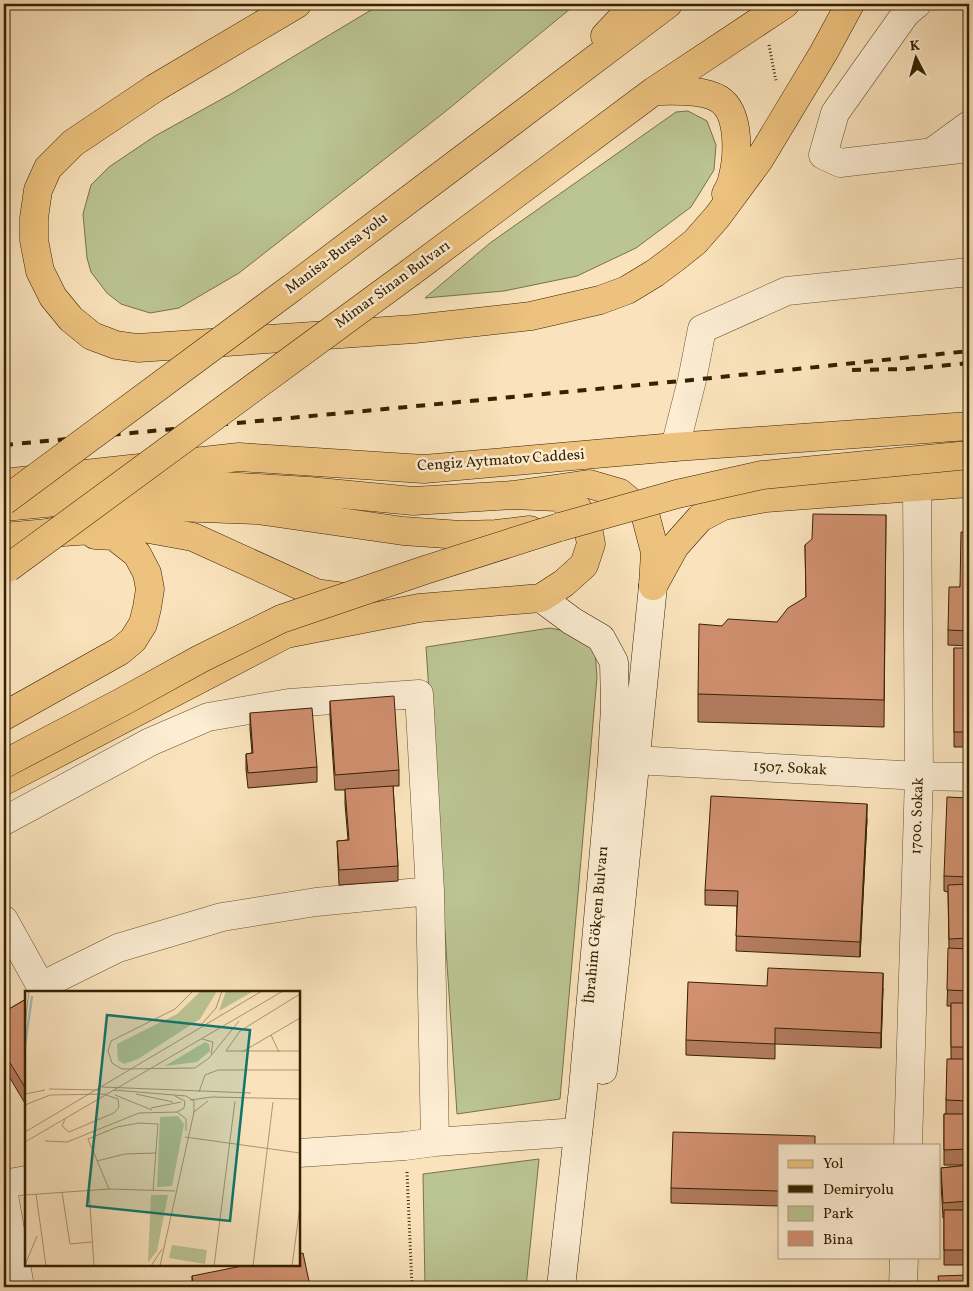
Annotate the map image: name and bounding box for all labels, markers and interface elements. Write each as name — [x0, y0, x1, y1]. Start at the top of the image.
north arrow — [890, 32, 940, 82]
text: K — [909, 37, 921, 57]
street label: Manisa-Bursa yolu — [281, 208, 393, 300]
street label: Mimar Sinan Bulvarı — [331, 236, 455, 334]
street label: Cengiz Aytmatov Caddesi — [417, 445, 585, 477]
street label: 1507. Sokak — [753, 757, 827, 781]
street label: 1700. Sokak — [906, 777, 930, 855]
street label: İbrahim Gökçen Bulvarı — [580, 845, 614, 1005]
inset map — [25, 991, 300, 1266]
legend — [778, 1144, 940, 1258]
text: Yol — [823, 1154, 843, 1175]
text: Demiryolu — [823, 1180, 894, 1201]
text: Park — [823, 1204, 854, 1225]
text: Bina — [823, 1230, 853, 1251]

